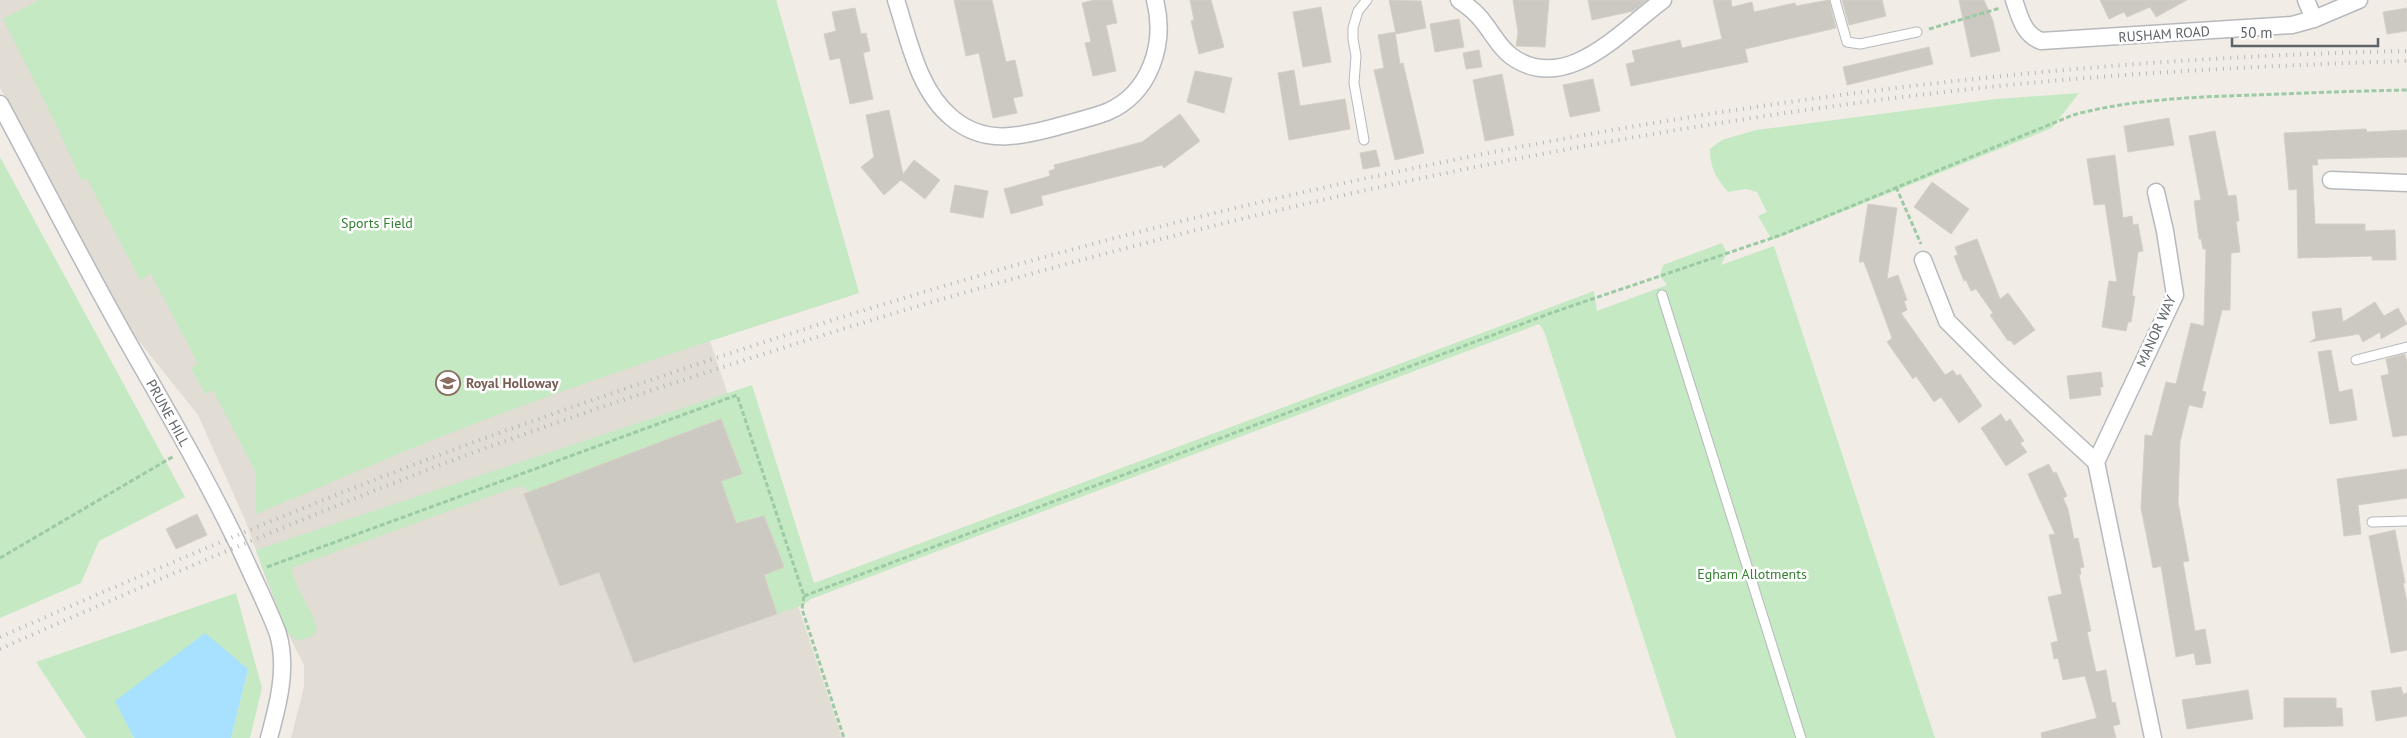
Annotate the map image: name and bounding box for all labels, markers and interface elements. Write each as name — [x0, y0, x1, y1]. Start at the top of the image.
scale bar — [2232, 15, 2378, 47]
street label: RUSHAM ROAD — [2118, 22, 2210, 46]
text: 50 m — [2240, 23, 2273, 42]
park label: Sports Field — [341, 214, 413, 232]
street label: MANOR WAY — [2132, 292, 2180, 370]
school or university icon: Royal Holloway — [435, 370, 461, 396]
place label: Royal Holloway — [466, 374, 559, 392]
street label: PRUNE HILL — [142, 376, 194, 450]
park label: Egham Allotments — [1697, 565, 1807, 583]

